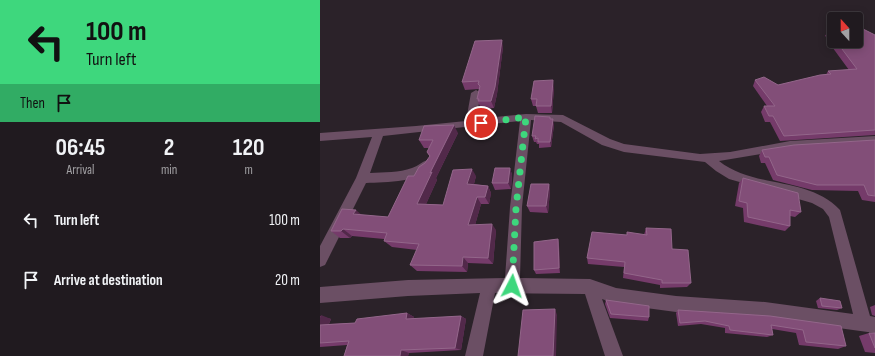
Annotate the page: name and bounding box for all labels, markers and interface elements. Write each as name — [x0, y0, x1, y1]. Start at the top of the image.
north arrow — [827, 12, 863, 48]
map controls — [827, 12, 863, 48]
text: 100 m — [86, 15, 147, 48]
icon: left — [20, 16, 72, 68]
text: Turn left — [86, 49, 137, 70]
icon: arrive — [53, 92, 75, 114]
text: Then — [20, 94, 45, 113]
pin — [464, 106, 498, 140]
icon: arrive — [470, 112, 492, 134]
text: 06:45 — [56, 133, 105, 162]
text: 2 — [164, 133, 174, 162]
text: 120 — [233, 133, 264, 162]
text: Arrival — [66, 162, 94, 178]
text: min — [161, 162, 177, 178]
text: m — [244, 162, 253, 178]
icon: left — [20, 209, 42, 231]
text: Turn left — [54, 211, 99, 230]
text: 100 m — [269, 211, 300, 230]
position arrow — [491, 265, 533, 307]
icon: arrive — [20, 269, 42, 291]
text: Arrive at destination — [54, 271, 163, 290]
text: 20 m — [275, 271, 300, 290]

